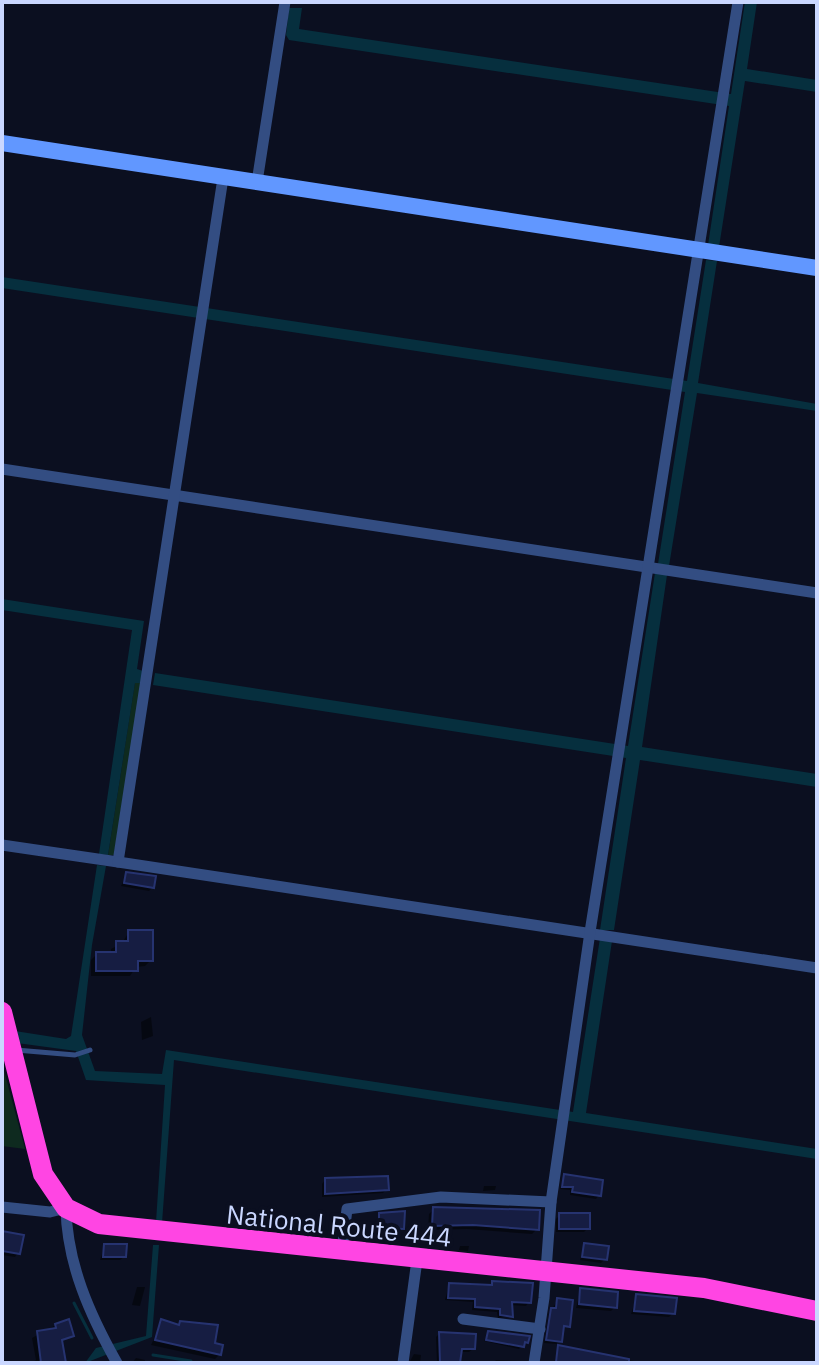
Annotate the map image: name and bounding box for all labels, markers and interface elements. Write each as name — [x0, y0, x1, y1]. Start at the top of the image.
street label: National Route 444 — [225, 1196, 453, 1254]

